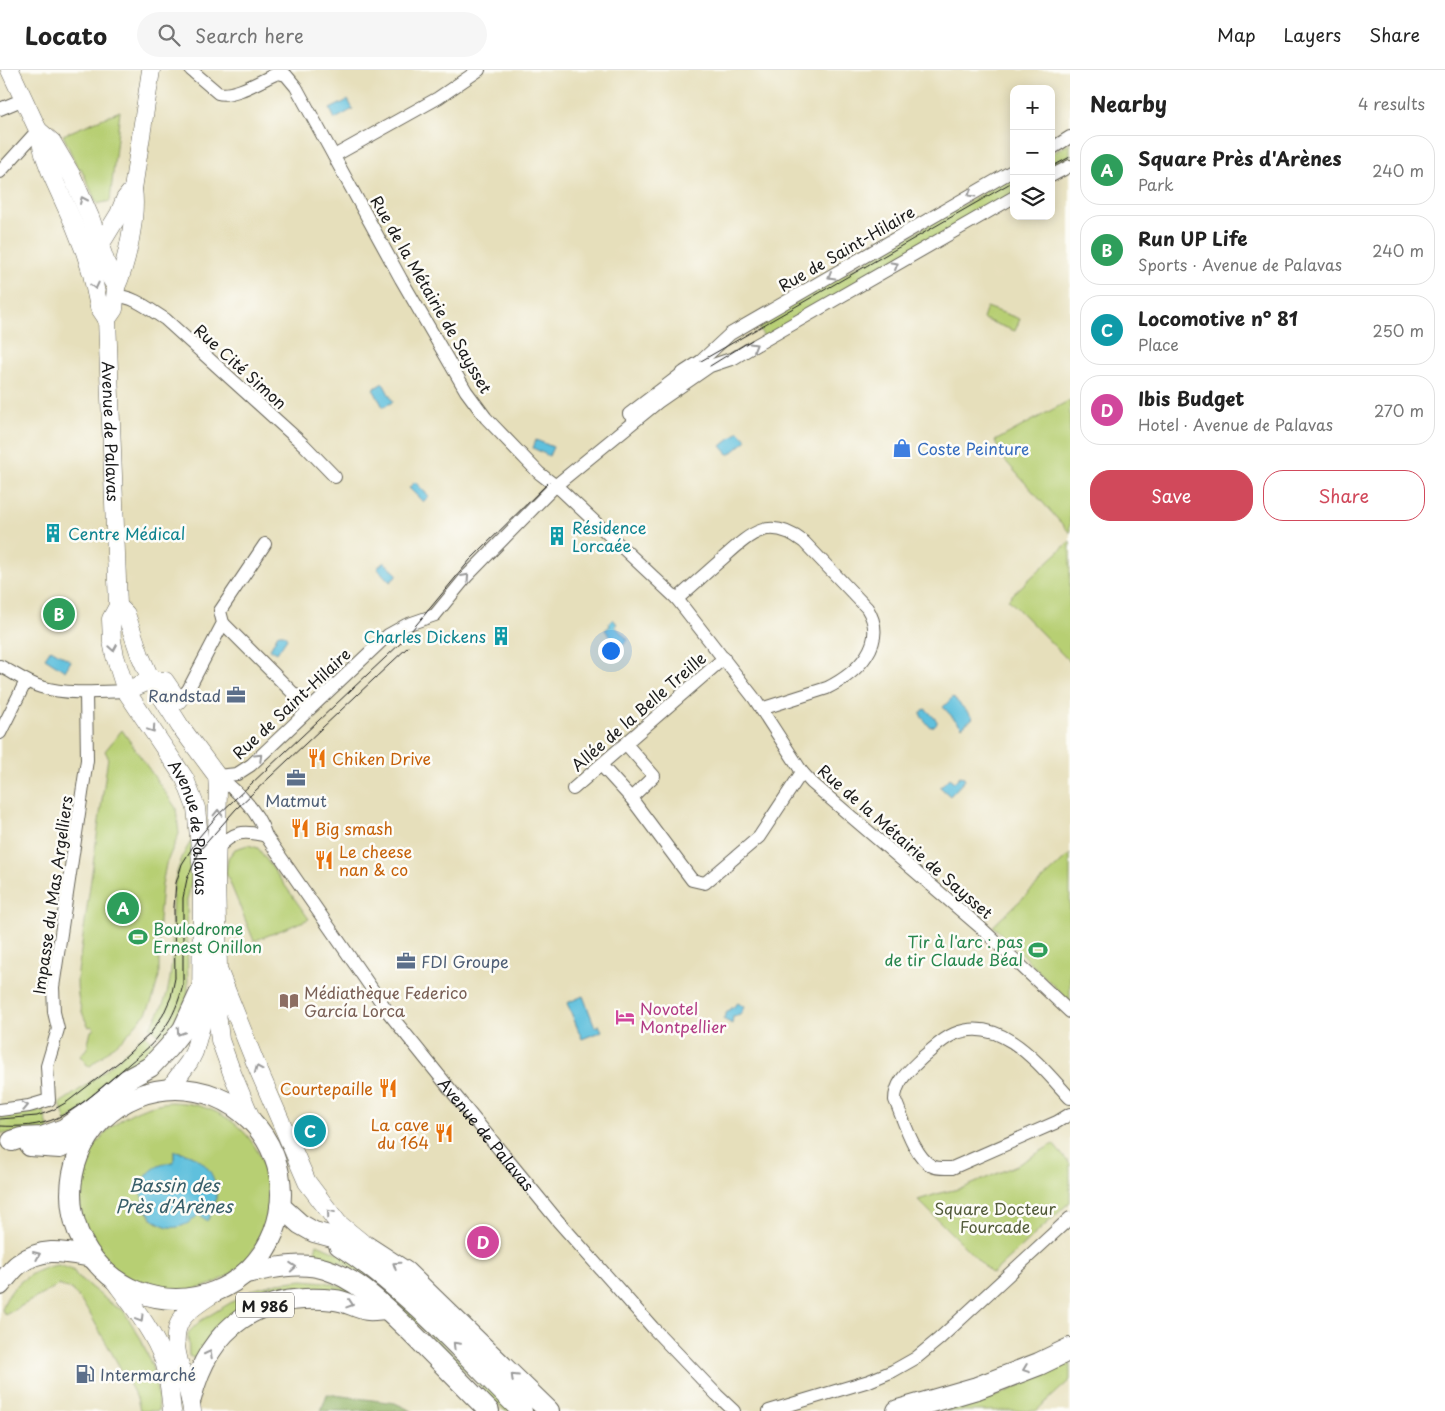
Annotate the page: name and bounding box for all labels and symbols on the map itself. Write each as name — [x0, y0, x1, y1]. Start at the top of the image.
one-way arrow — [968, 188, 977, 198]
street label: Rue de la Métairie de Saysset — [365, 191, 499, 398]
one-way arrow — [78, 196, 89, 205]
street label: Rue de Saint-Hilaire — [773, 199, 919, 297]
one-way arrow — [889, 262, 898, 272]
one-way arrow — [827, 269, 836, 279]
one-way arrow — [89, 282, 100, 291]
street label: Rue Cité Simon — [189, 318, 293, 414]
one-way arrow — [748, 343, 757, 353]
street label: Avenue de Palavas — [97, 361, 126, 502]
place label: Coste Peinture — [917, 436, 1029, 460]
shop icon: Coste Peinture — [891, 437, 913, 459]
place label: Résidence Lorcaée — [572, 515, 647, 557]
place label: Centre Médical — [68, 521, 185, 545]
building icon: Centre Médical — [42, 522, 64, 544]
building icon: Résidence Lorcaée — [546, 525, 568, 547]
one-way arrow — [460, 574, 469, 583]
pin: B — [43, 595, 75, 633]
place label: Charles Dickens — [364, 624, 486, 648]
building icon: Charles Dickens — [490, 625, 512, 647]
your location — [598, 638, 624, 664]
street label: Rue de Saint-Hilaire — [227, 642, 355, 764]
one-way arrow — [108, 644, 118, 653]
street label: Allée de la Belle Treille — [565, 645, 711, 776]
place label: Randstad — [148, 683, 221, 707]
office icon: Randstad — [225, 684, 247, 706]
one-way arrow — [145, 724, 155, 733]
place label: Chiken Drive — [332, 746, 431, 770]
restaurant icon: Chiken Drive — [306, 747, 328, 769]
street label: Avenue de Palavas — [163, 754, 214, 896]
one-way arrow — [254, 754, 263, 763]
street label: Rue de la Métairie de Saysset — [813, 758, 999, 924]
office icon: Matmut — [285, 767, 307, 789]
place label: Matmut — [265, 788, 327, 812]
street label: Impasse du Mas Argelliers — [26, 794, 78, 996]
one-way arrow — [212, 808, 223, 816]
place label: Big smash — [315, 816, 393, 840]
restaurant icon: Big smash — [289, 817, 311, 839]
place label: Le cheese nan & co — [339, 839, 412, 881]
restaurant icon: Le cheese nan & co — [313, 849, 335, 871]
pin: A — [107, 889, 139, 927]
place label: Boulodrome Ernest Onillon — [153, 916, 262, 958]
sports icon: Boulodrome Ernest Onillon — [127, 926, 149, 948]
place label: Tir à l'arc : pas de tir Claude Béal — [884, 929, 1023, 971]
sports icon: Tir à l'arc : pas de tir Claude Béal — [1027, 939, 1049, 961]
place label: FDI Groupe — [421, 949, 509, 973]
office icon: FDI Groupe — [395, 950, 417, 972]
place label: Médiathèque Federico García Lorca — [304, 980, 467, 1022]
library icon: Médiathèque Federico García Lorca — [278, 990, 300, 1012]
place label: Novotel Montpellier — [640, 996, 727, 1038]
hotel icon: Novotel Montpellier — [614, 1006, 636, 1028]
one-way arrow — [177, 1026, 186, 1035]
one-way arrow — [253, 1065, 264, 1074]
street label: Avenue de Palavas — [433, 1072, 541, 1196]
place label: Courtepaille — [280, 1076, 373, 1100]
restaurant icon: Courtepaille — [377, 1077, 399, 1099]
one-way arrow — [20, 1102, 29, 1112]
pin: C — [294, 1112, 326, 1150]
place label: La cave du 164 — [371, 1112, 429, 1154]
restaurant icon: La cave du 164 — [433, 1122, 455, 1144]
water label: Bassin des Près d'Arènes — [115, 1171, 234, 1219]
park label: Square Docteur Fourcade — [934, 1196, 1056, 1238]
one-way arrow — [327, 1210, 336, 1219]
pin: D — [467, 1223, 499, 1261]
one-way arrow — [32, 1252, 41, 1262]
one-way arrow — [289, 1261, 297, 1272]
one-way arrow — [392, 1262, 401, 1272]
road number: M 986 — [236, 1292, 294, 1318]
one-way arrow — [346, 1298, 354, 1308]
one-way arrow — [134, 1313, 144, 1322]
one-way arrow — [453, 1342, 462, 1351]
one-way arrow — [203, 1350, 213, 1359]
place label: Intermarché — [100, 1362, 196, 1386]
fuel station icon: Intermarché — [74, 1363, 96, 1385]
one-way arrow — [1022, 1363, 1031, 1373]
one-way arrow — [511, 1374, 520, 1383]

